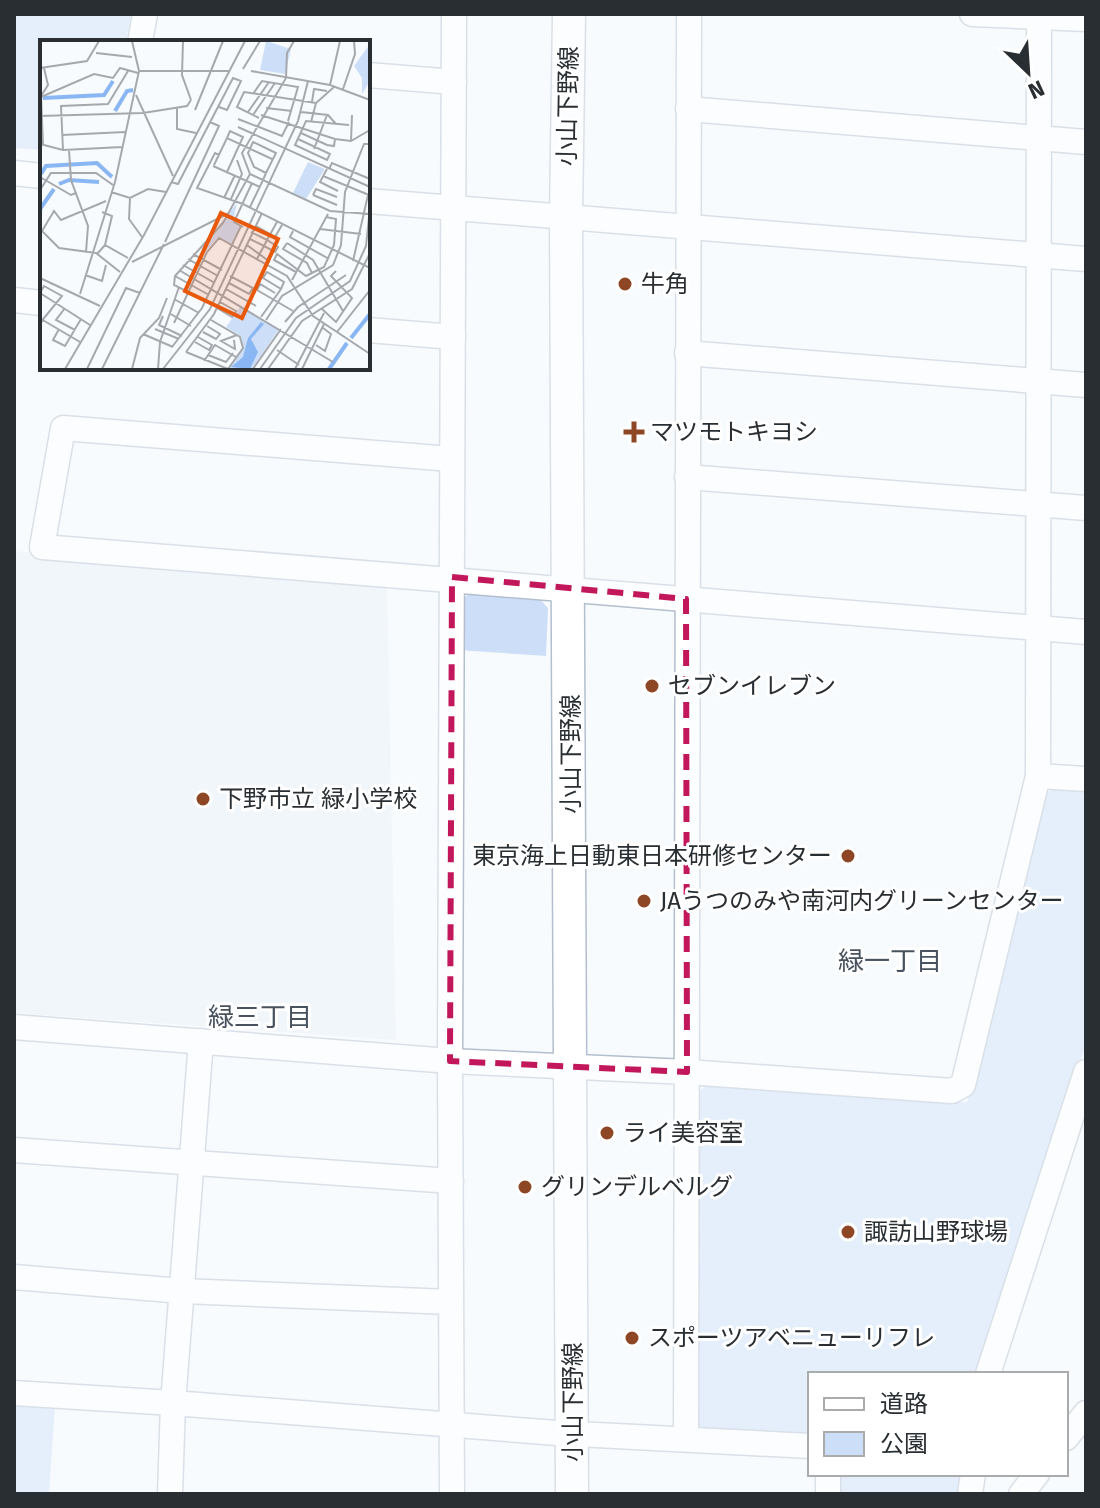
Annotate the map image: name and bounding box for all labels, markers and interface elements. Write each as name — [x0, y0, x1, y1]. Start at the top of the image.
north arrow — [988, 32, 1068, 112]
inset map — [40, 40, 370, 370]
street label: 小山下野線 — [553, 46, 583, 166]
text: N — [1024, 74, 1049, 105]
place label: 牛角 — [641, 270, 689, 298]
marker: 牛角 — [616, 275, 634, 293]
place label: マツモトキヨシ — [650, 418, 818, 446]
marker: マツモトキヨシ — [625, 423, 643, 441]
place label: セブンイレブン — [668, 672, 836, 700]
marker: セブンイレブン — [643, 677, 661, 695]
street label: 小山下野線 — [557, 694, 585, 814]
place label: 下野市立 緑小学校 — [219, 785, 417, 813]
marker: 下野市立 緑小学校 — [194, 790, 212, 808]
place label: 東京海上日動東日本研修センター — [472, 842, 832, 870]
marker: 東京海上日動東日本研修センター — [839, 847, 857, 865]
place label: JAうつのみや南河内グリーンセンター — [660, 887, 1064, 915]
marker: JAうつのみや南河内グリーンセンター — [635, 892, 653, 910]
district label: 緑一丁目 — [838, 946, 942, 977]
district label: 緑三丁目 — [208, 1002, 312, 1033]
place label: ライ美容室 — [623, 1119, 743, 1147]
marker: ライ美容室 — [598, 1124, 616, 1142]
place label: グリンデルベルグ — [541, 1173, 733, 1201]
marker: グリンデルベルグ — [516, 1178, 534, 1196]
place label: 諏訪山野球場 — [864, 1218, 1008, 1246]
marker: 諏訪山野球場 — [839, 1223, 857, 1241]
place label: スポーツアベニューリフレ — [648, 1324, 935, 1352]
marker: スポーツアベニューリフレ — [623, 1329, 641, 1347]
street label: 小山下野線 — [559, 1342, 587, 1462]
legend — [808, 1372, 1068, 1476]
text: 道路 — [880, 1390, 928, 1418]
text: 公園 — [880, 1430, 928, 1458]

